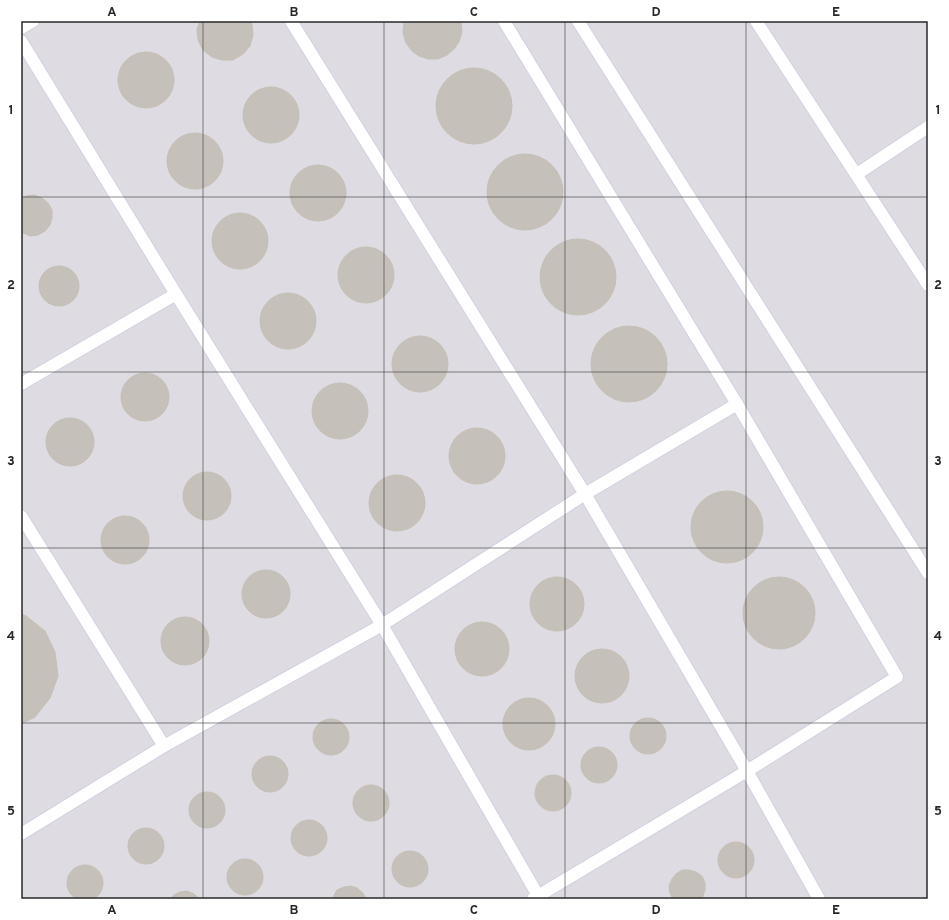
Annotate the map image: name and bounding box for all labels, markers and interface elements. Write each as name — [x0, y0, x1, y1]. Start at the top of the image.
text: A — [107, 5, 117, 21]
text: B — [290, 5, 299, 21]
text: C — [470, 5, 478, 21]
text: D — [651, 5, 661, 21]
text: E — [832, 5, 840, 21]
text: 1 — [8, 103, 14, 119]
text: 1 — [935, 103, 941, 119]
text: 2 — [7, 278, 15, 294]
text: 2 — [934, 278, 942, 294]
text: 3 — [7, 454, 15, 470]
text: 3 — [934, 454, 942, 470]
text: 4 — [7, 629, 15, 645]
text: 4 — [934, 629, 942, 645]
text: 5 — [7, 804, 15, 820]
text: 5 — [934, 804, 942, 820]
text: A — [107, 903, 117, 919]
text: B — [290, 903, 299, 919]
text: C — [470, 903, 478, 919]
text: D — [651, 903, 661, 919]
text: E — [832, 903, 840, 919]

